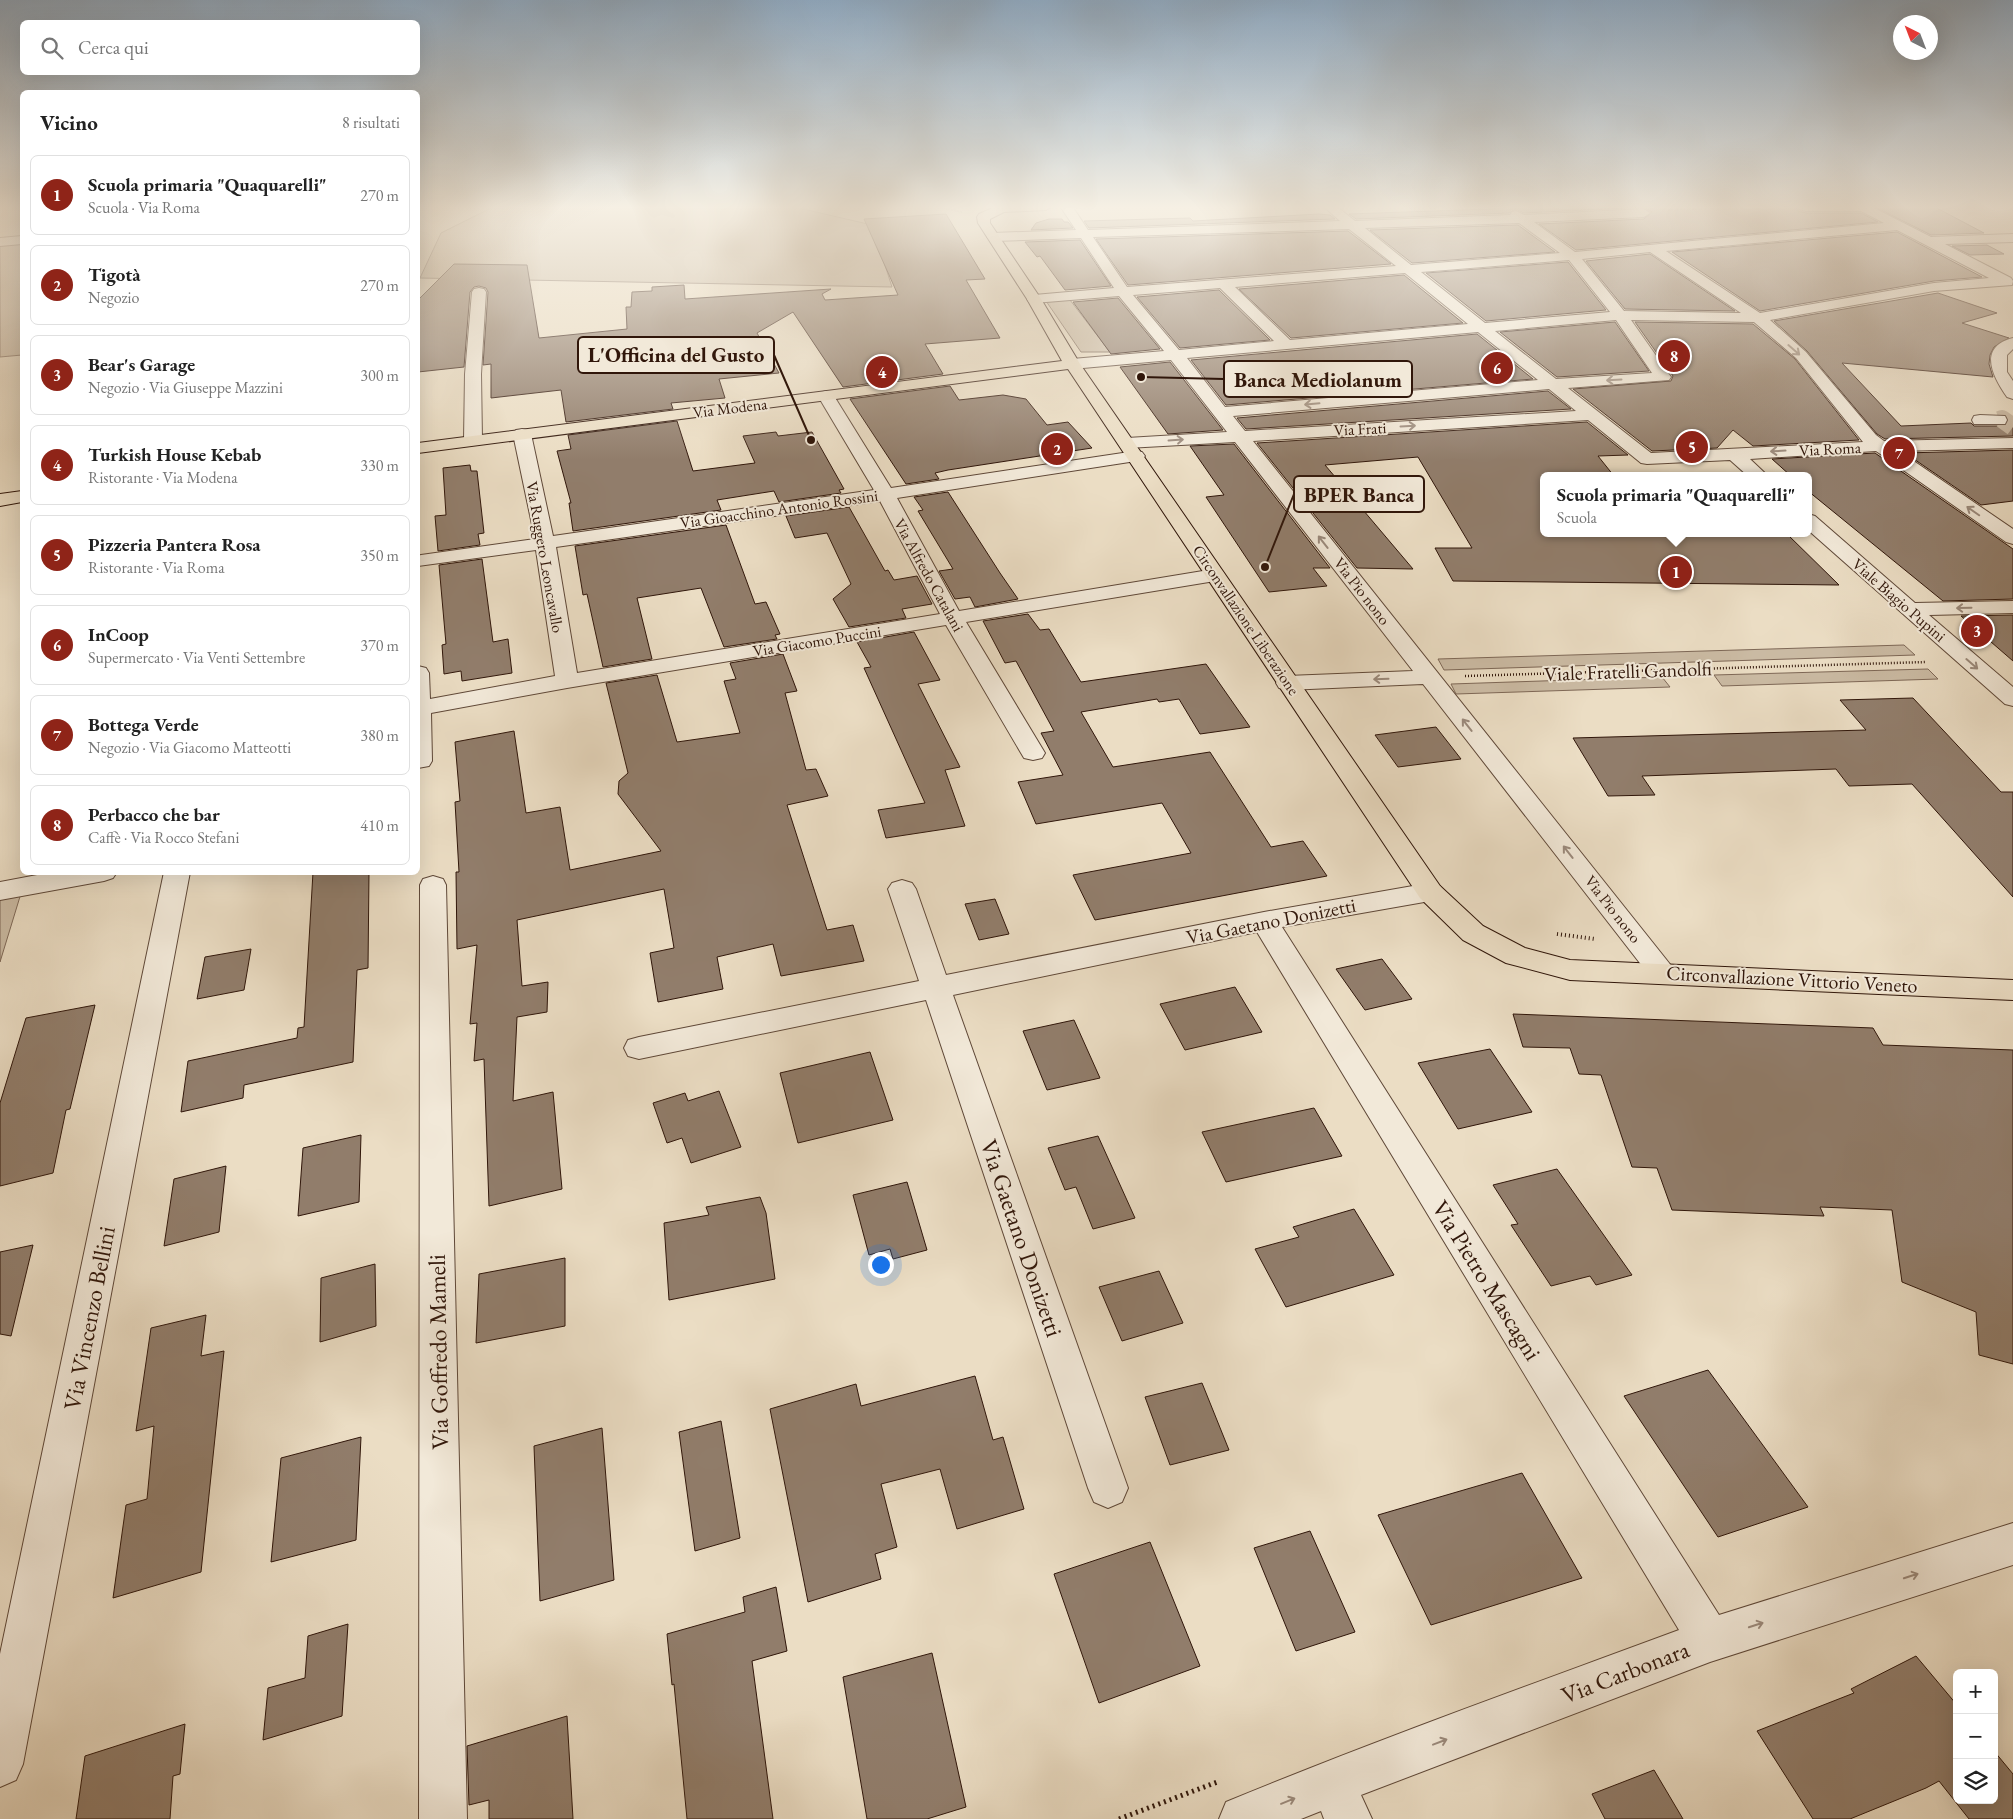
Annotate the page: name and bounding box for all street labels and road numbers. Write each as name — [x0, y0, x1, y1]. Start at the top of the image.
street label: Via Modena — [691, 393, 769, 423]
street label: Via Frati — [1333, 417, 1387, 441]
street label: Via Roma — [1798, 437, 1862, 461]
street label: Via Ruggero Leoncavallo — [521, 480, 569, 634]
street label: Via Gioacchino Antonio Rossini — [679, 485, 879, 533]
street label: Via Alfredo Catalani — [889, 515, 969, 635]
street label: Circonvallazione Liberazione — [1188, 541, 1304, 699]
street label: Via Pio nono — [1329, 553, 1395, 629]
street label: Viale Biagio Pupini — [1848, 554, 1950, 647]
street label: Via Giacomo Puccini — [751, 620, 883, 662]
street label: Viale Fratelli Gandolfi — [1544, 655, 1712, 687]
street label: Via Pio nono — [1580, 871, 1646, 947]
street label: Via Gaetano Donizetti — [1184, 892, 1358, 950]
street label: Circonvallazione Vittorio Veneto — [1666, 959, 1918, 999]
street label: Via Gaetano Donizetti — [974, 1135, 1070, 1341]
street label: Via Pietro Mascagni — [1425, 1194, 1549, 1366]
street label: Via Vincenzo Bellini — [56, 1223, 122, 1413]
street label: Via Goffredo Mameli — [421, 1254, 455, 1450]
street label: Via Carbonara — [1557, 1633, 1694, 1711]

